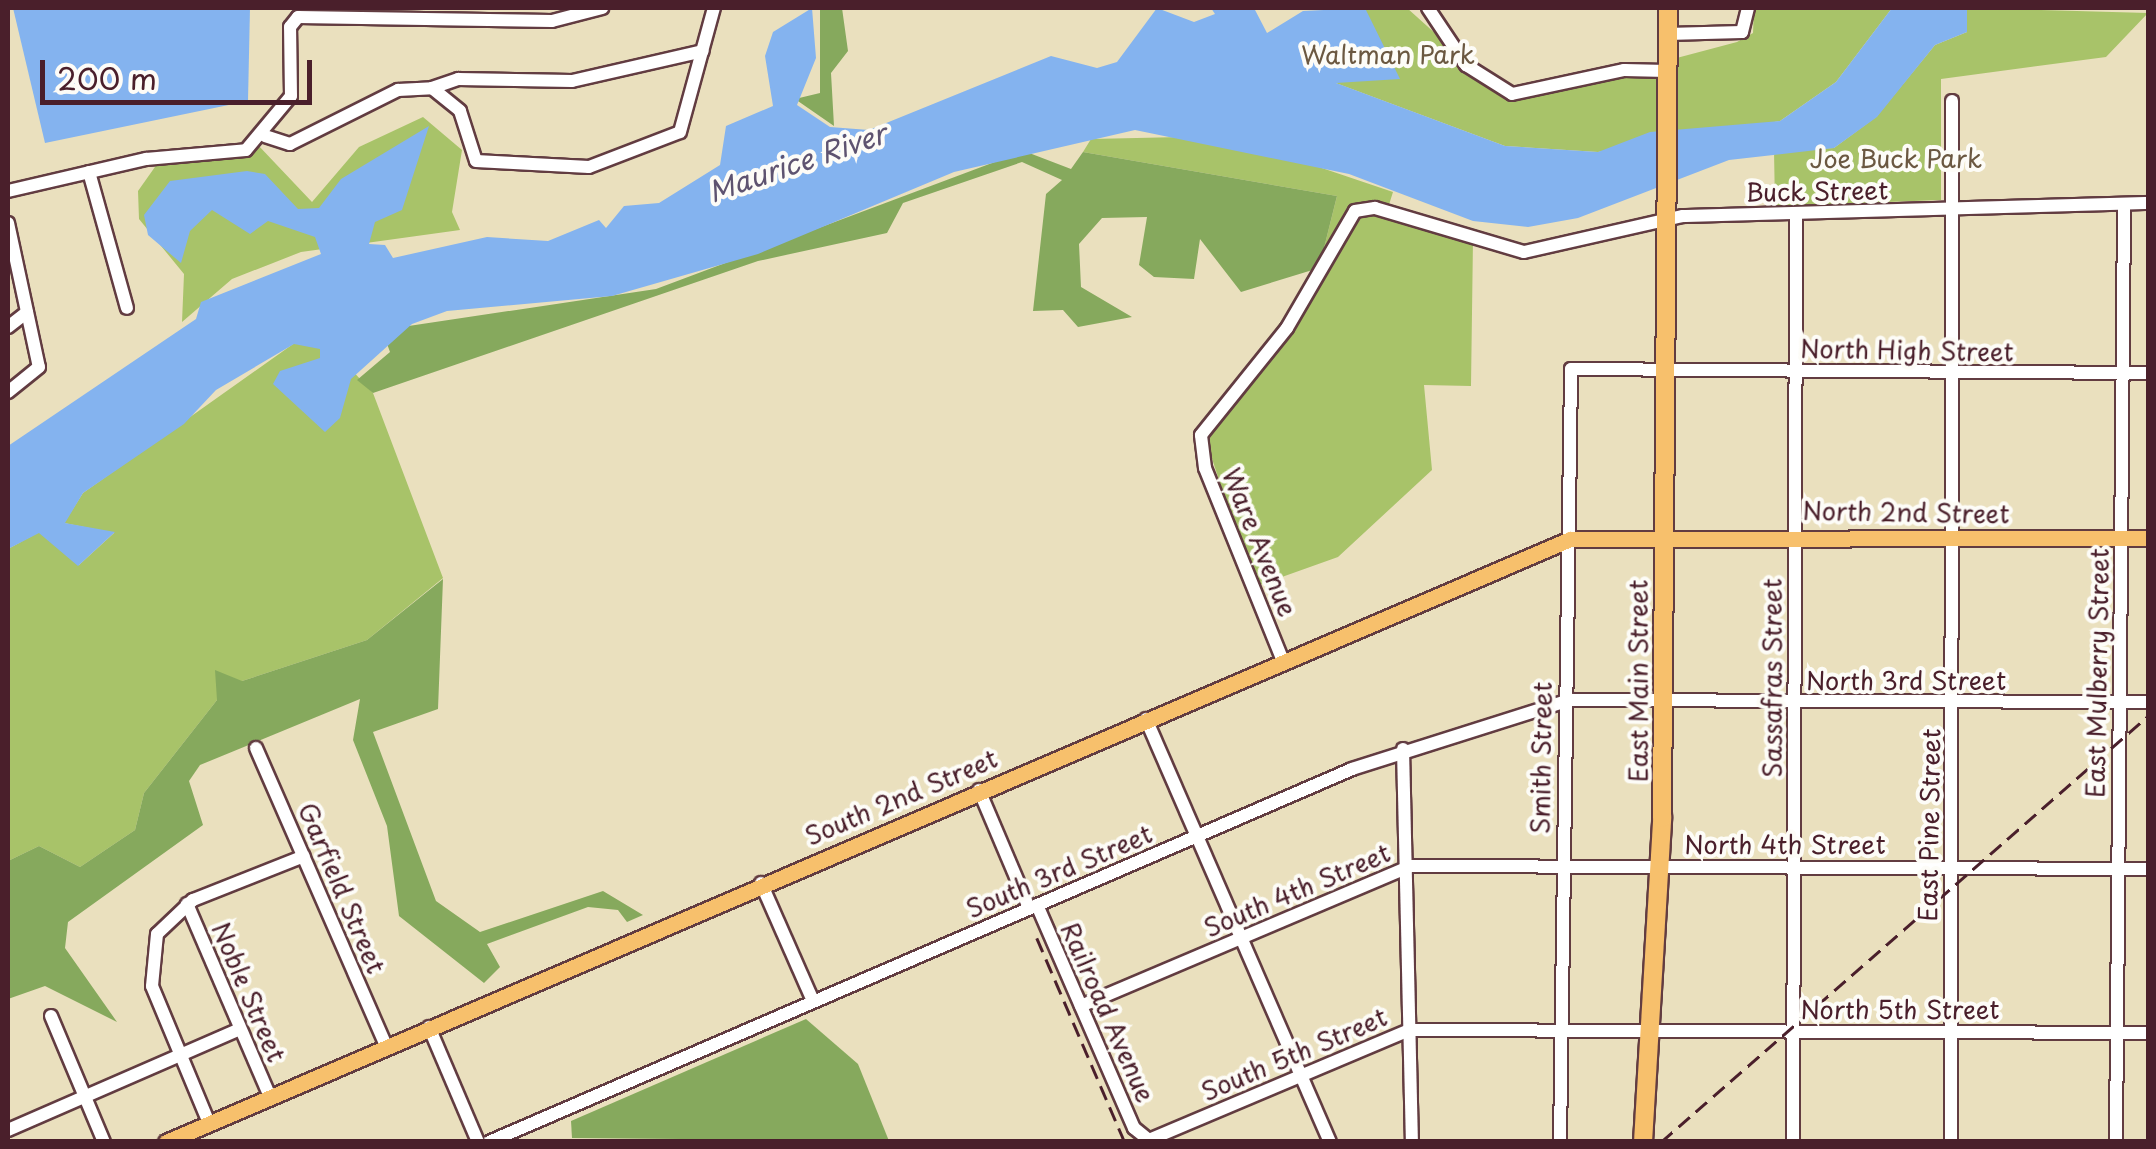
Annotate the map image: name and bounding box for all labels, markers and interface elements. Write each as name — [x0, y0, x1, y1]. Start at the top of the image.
park label: Waltman Park — [1301, 39, 1475, 69]
scale bar — [45, 40, 318, 102]
text: 200 m — [57, 55, 157, 100]
water label: Maurice River — [703, 116, 891, 208]
park label: Joe Buck Park — [1809, 143, 1983, 173]
street label: Buck Street — [1745, 175, 1889, 207]
street label: North High Street — [1799, 333, 2015, 367]
street label: Ware Avenue — [1217, 464, 1303, 620]
street label: North 2nd Street — [1802, 495, 2010, 529]
street label: East Mulberry Street — [2080, 547, 2114, 799]
street label: Sassafras Street — [1757, 578, 1787, 778]
street label: East Main Street — [1623, 579, 1653, 783]
street label: North 3rd Street — [1804, 665, 2008, 695]
street label: Smith Street — [1525, 681, 1557, 835]
street label: East Pine Street — [1912, 728, 1946, 922]
street label: South 2nd Street — [800, 743, 1002, 851]
street label: Garfield Street — [293, 798, 391, 978]
street label: South 3rd Street — [960, 818, 1158, 924]
street label: North 4th Street — [1684, 829, 1886, 859]
street label: South 4th Street — [1199, 837, 1395, 943]
street label: Noble Street — [206, 917, 292, 1067]
street label: Railroad Avenue — [1055, 917, 1161, 1107]
street label: North 5th Street — [1799, 994, 2001, 1024]
street label: South 5th Street — [1196, 1001, 1392, 1107]

